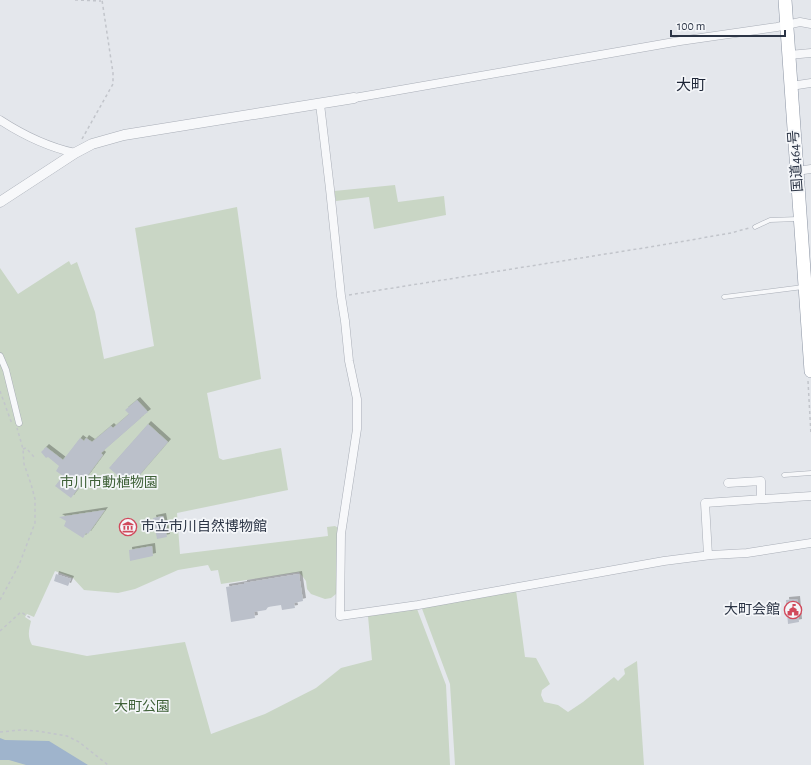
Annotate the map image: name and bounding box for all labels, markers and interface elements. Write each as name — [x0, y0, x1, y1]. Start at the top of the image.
scale bar — [671, 12, 785, 38]
text: 100 m — [677, 20, 705, 32]
district label: 大町 — [676, 77, 706, 93]
street label: 国道464号 — [786, 130, 805, 193]
park label: 市川市動植物園 — [60, 474, 158, 490]
museum icon: 市立市川自然博物館 — [118, 517, 138, 537]
place label: 市立市川自然博物館 — [141, 518, 267, 534]
public building icon: 大町会館 — [783, 600, 803, 620]
place label: 大町会館 — [724, 602, 780, 617]
park label: 大町公園 — [114, 699, 170, 714]

